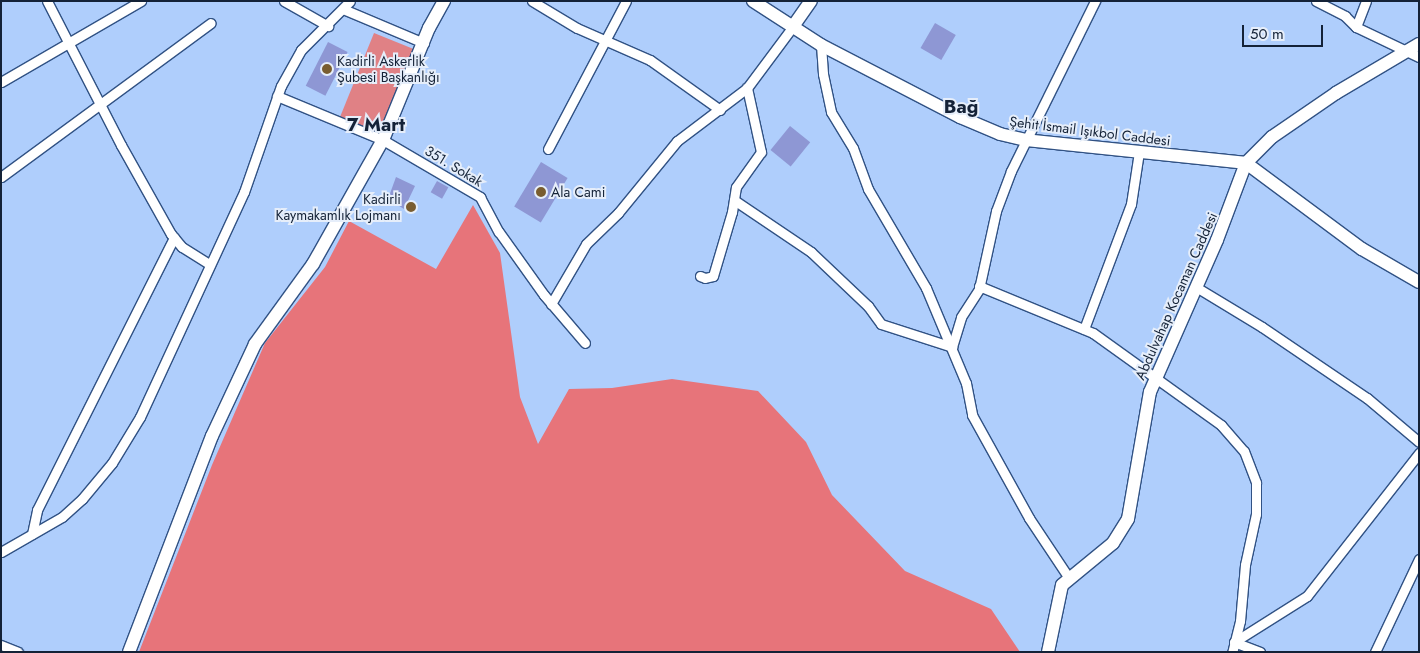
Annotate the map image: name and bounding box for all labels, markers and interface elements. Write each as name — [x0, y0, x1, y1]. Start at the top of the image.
scale bar — [1245, 15, 1326, 47]
text: 50 m — [1250, 23, 1284, 45]
place label: Kadirli Askerlik Şubesi Başkanlığı — [337, 53, 440, 85]
marker: Kadirli Askerlik Şubesi Başkanlığı — [321, 63, 333, 75]
district label: Bağ — [944, 96, 978, 118]
street label: Şehit İsmail Işıkbol Caddesi — [1009, 113, 1171, 149]
district label: 7 Mart — [347, 114, 405, 136]
street label: 351. Sokak — [422, 142, 486, 190]
place label: Ala Cami — [551, 184, 605, 200]
marker: Ala Cami — [535, 186, 547, 198]
place label: Kadirli Kaymakamlık Lojmanı — [275, 191, 401, 223]
marker: Kadirli Kaymakamlık Lojmanı — [405, 201, 417, 213]
street label: Abdulvahap Kocaman Caddesi — [1131, 210, 1221, 382]

